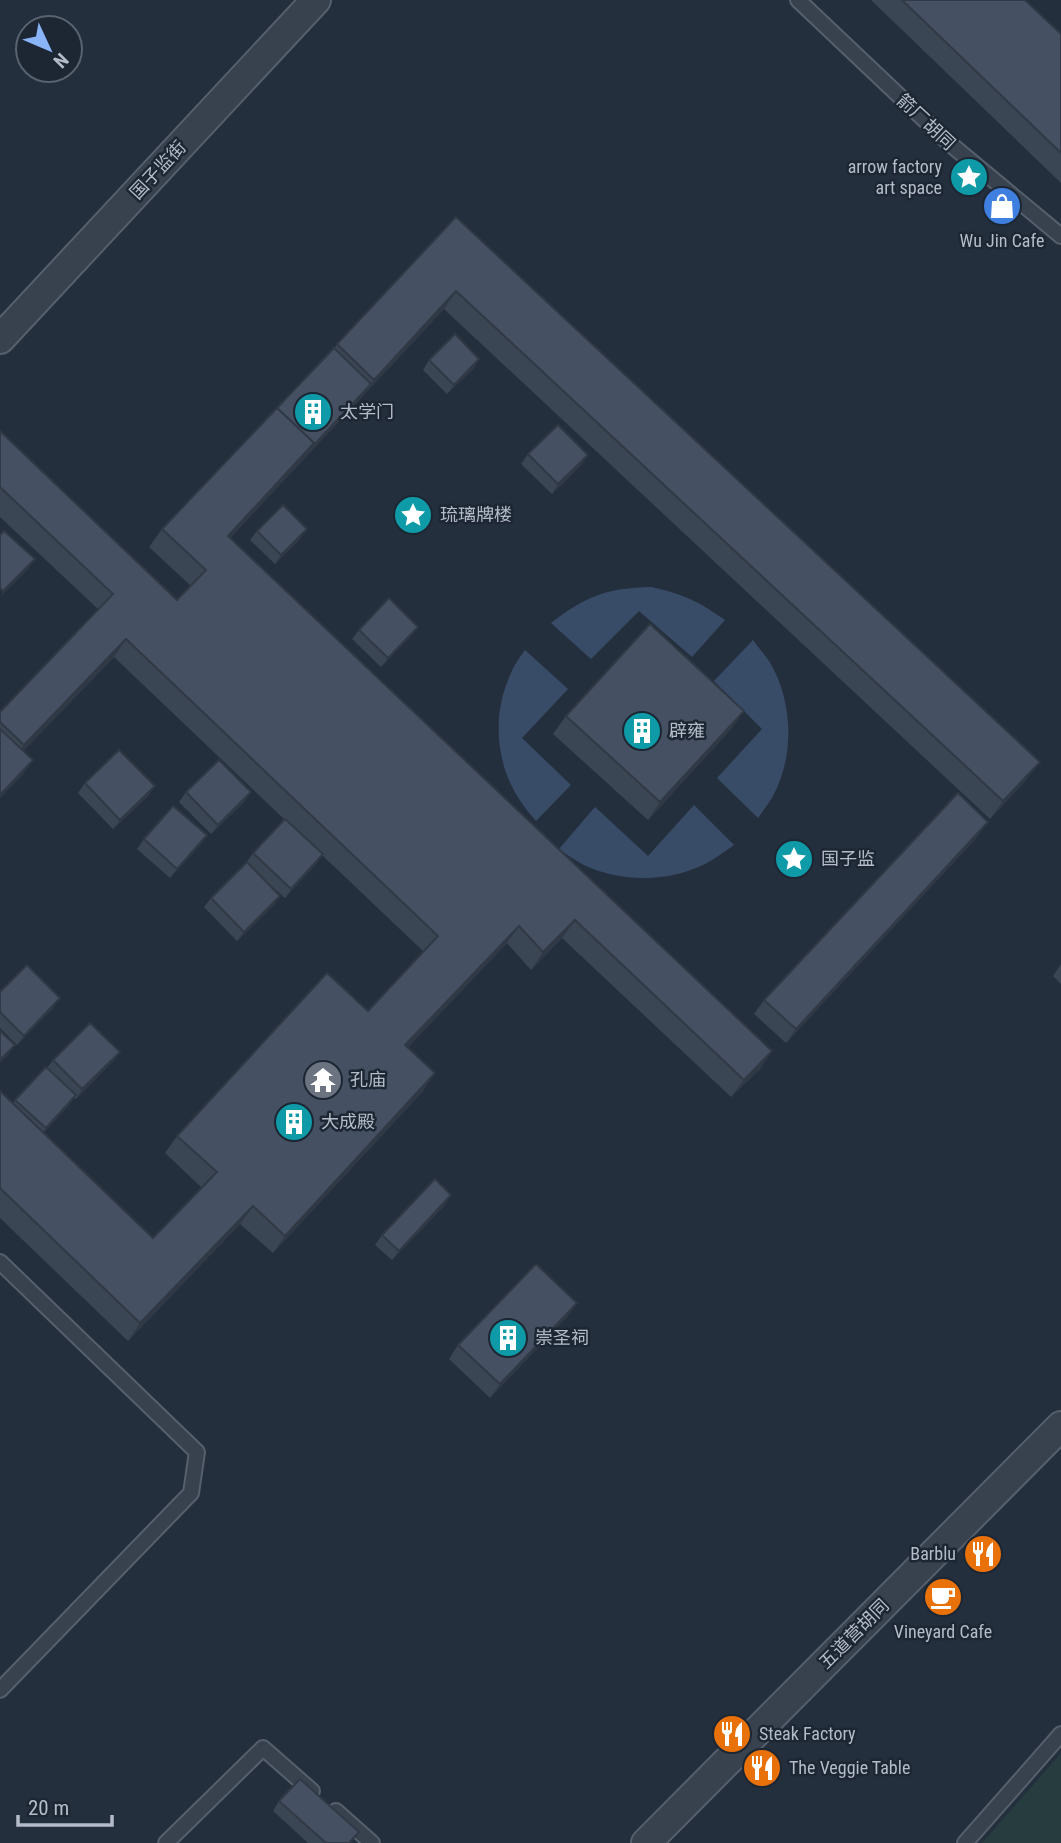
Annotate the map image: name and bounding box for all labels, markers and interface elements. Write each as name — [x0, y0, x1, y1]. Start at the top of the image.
north arrow — [14, 14, 84, 84]
text: N — [49, 48, 73, 73]
street label: 箭厂胡同 — [893, 89, 960, 154]
street label: 国子监街 — [125, 136, 190, 203]
place label: arrow factory art space — [848, 156, 942, 198]
place icon: arrow factory art space — [948, 156, 990, 198]
shop icon: Wu Jin Cafe — [981, 185, 1023, 227]
place label: Wu Jin Cafe — [960, 230, 1044, 251]
building icon: 太学门 — [292, 391, 334, 433]
place label: 太学门 — [340, 401, 394, 422]
place icon: 琉璃牌楼 — [392, 494, 434, 536]
place label: 琉璃牌楼 — [440, 504, 512, 525]
building icon: 辟雍 — [621, 710, 663, 752]
place label: 辟雍 — [669, 720, 705, 741]
place icon: 国子监 — [773, 838, 815, 880]
place label: 国子监 — [821, 848, 875, 869]
temple icon: 孔庙 — [302, 1059, 344, 1101]
place label: 孔庙 — [350, 1069, 386, 1090]
building icon: 大成殿 — [273, 1101, 315, 1143]
place label: 大成殿 — [321, 1111, 375, 1132]
building icon: 崇圣祠 — [487, 1317, 529, 1359]
place label: 崇圣祠 — [535, 1327, 589, 1348]
restaurant icon: Barblu — [962, 1533, 1004, 1575]
place label: Barblu — [910, 1543, 956, 1564]
cafe icon: Vineyard Cafe — [922, 1576, 964, 1618]
street label: 五道营胡同 — [814, 1594, 893, 1673]
place label: Vineyard Cafe — [894, 1621, 992, 1642]
restaurant icon: Steak Factory — [711, 1713, 753, 1755]
place label: Steak Factory — [759, 1723, 856, 1744]
restaurant icon: The Veggie Table — [741, 1747, 783, 1789]
place label: The Veggie Table — [789, 1757, 910, 1778]
scale bar — [18, 1784, 112, 1828]
text: 20 m — [28, 1796, 69, 1820]

